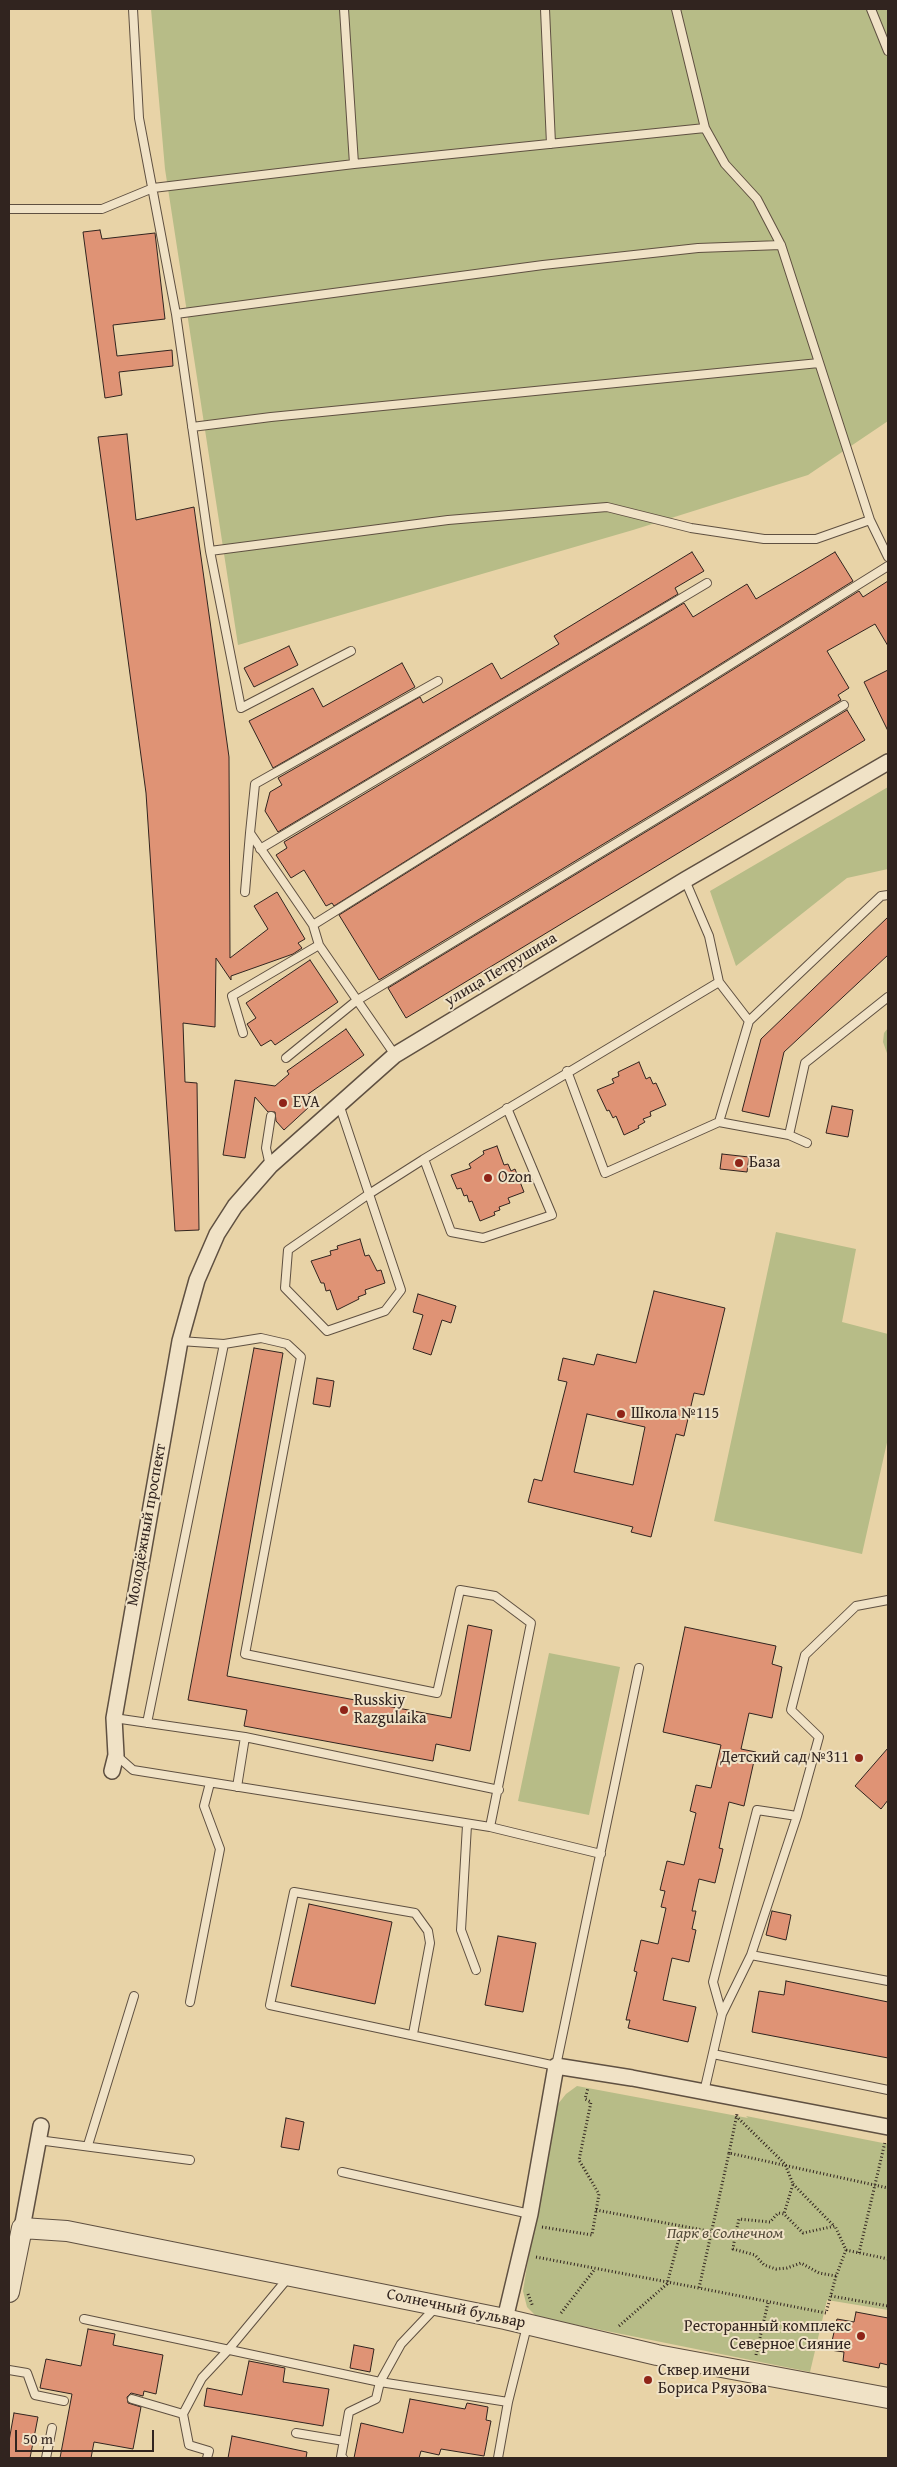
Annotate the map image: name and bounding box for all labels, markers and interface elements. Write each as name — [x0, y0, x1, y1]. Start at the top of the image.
street label: улица Петрушина — [441, 929, 561, 1011]
place label: EVA — [293, 1093, 320, 1113]
marker: EVA — [277, 1097, 289, 1109]
place label: База — [749, 1153, 780, 1173]
marker: База — [733, 1157, 745, 1169]
place label: Ozon — [498, 1168, 532, 1188]
marker: Ozon — [482, 1172, 494, 1184]
place label: Школа №115 — [631, 1404, 719, 1424]
marker: Школа №115 — [615, 1408, 627, 1420]
street label: Молодёжный проспект — [123, 1442, 171, 1608]
place label: Russkiy Razgulaika — [354, 1691, 427, 1729]
marker: Russkiy Razgulaika — [338, 1704, 350, 1716]
place label: Детский сад №311 — [720, 1748, 849, 1768]
marker: Детский сад №311 — [853, 1752, 865, 1764]
park label: Парк в Солнечном — [667, 2224, 783, 2244]
street label: Солнечный бульвар — [385, 2285, 527, 2333]
place label: Ресторанный комплекс Северное Сияние — [684, 2317, 851, 2355]
marker: Ресторанный комплекс Северное Сияние — [855, 2330, 867, 2342]
place label: Сквер имени Бориса Ряузова — [658, 2361, 767, 2399]
marker: Сквер имени Бориса Ряузова — [642, 2374, 654, 2386]
scale bar — [18, 2420, 156, 2452]
text: 50 m — [23, 2428, 53, 2449]

